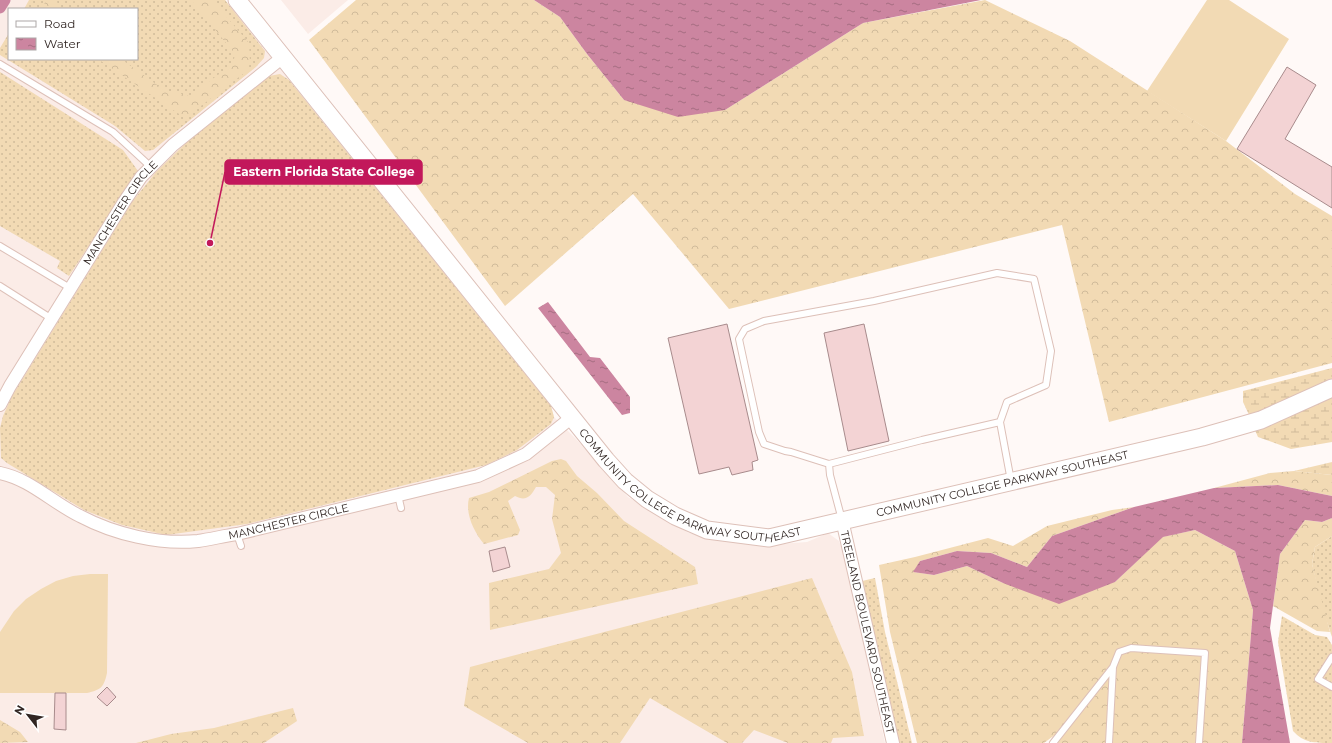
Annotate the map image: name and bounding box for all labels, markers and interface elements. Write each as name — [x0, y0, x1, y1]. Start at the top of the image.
legend — [8, 8, 138, 60]
text: Road — [44, 16, 75, 31]
text: Water — [44, 36, 81, 51]
street label: MANCHESTER CIRCLE — [80, 158, 160, 267]
callout: Eastern Florida State College — [225, 160, 422, 184]
text: Eastern Florida State College — [233, 164, 415, 179]
street label: COMMUNITY COLLEGE PARKWAY SOUTHEAST — [576, 425, 803, 545]
street label: COMMUNITY COLLEGE PARKWAY SOUTHEAST — [875, 447, 1130, 520]
street label: MANCHESTER CIRCLE — [227, 500, 350, 542]
street label: TREELAND BOULEVARD SOUTHEAST — [838, 529, 898, 735]
north arrow — [8, 695, 48, 735]
text: N — [11, 702, 28, 717]

